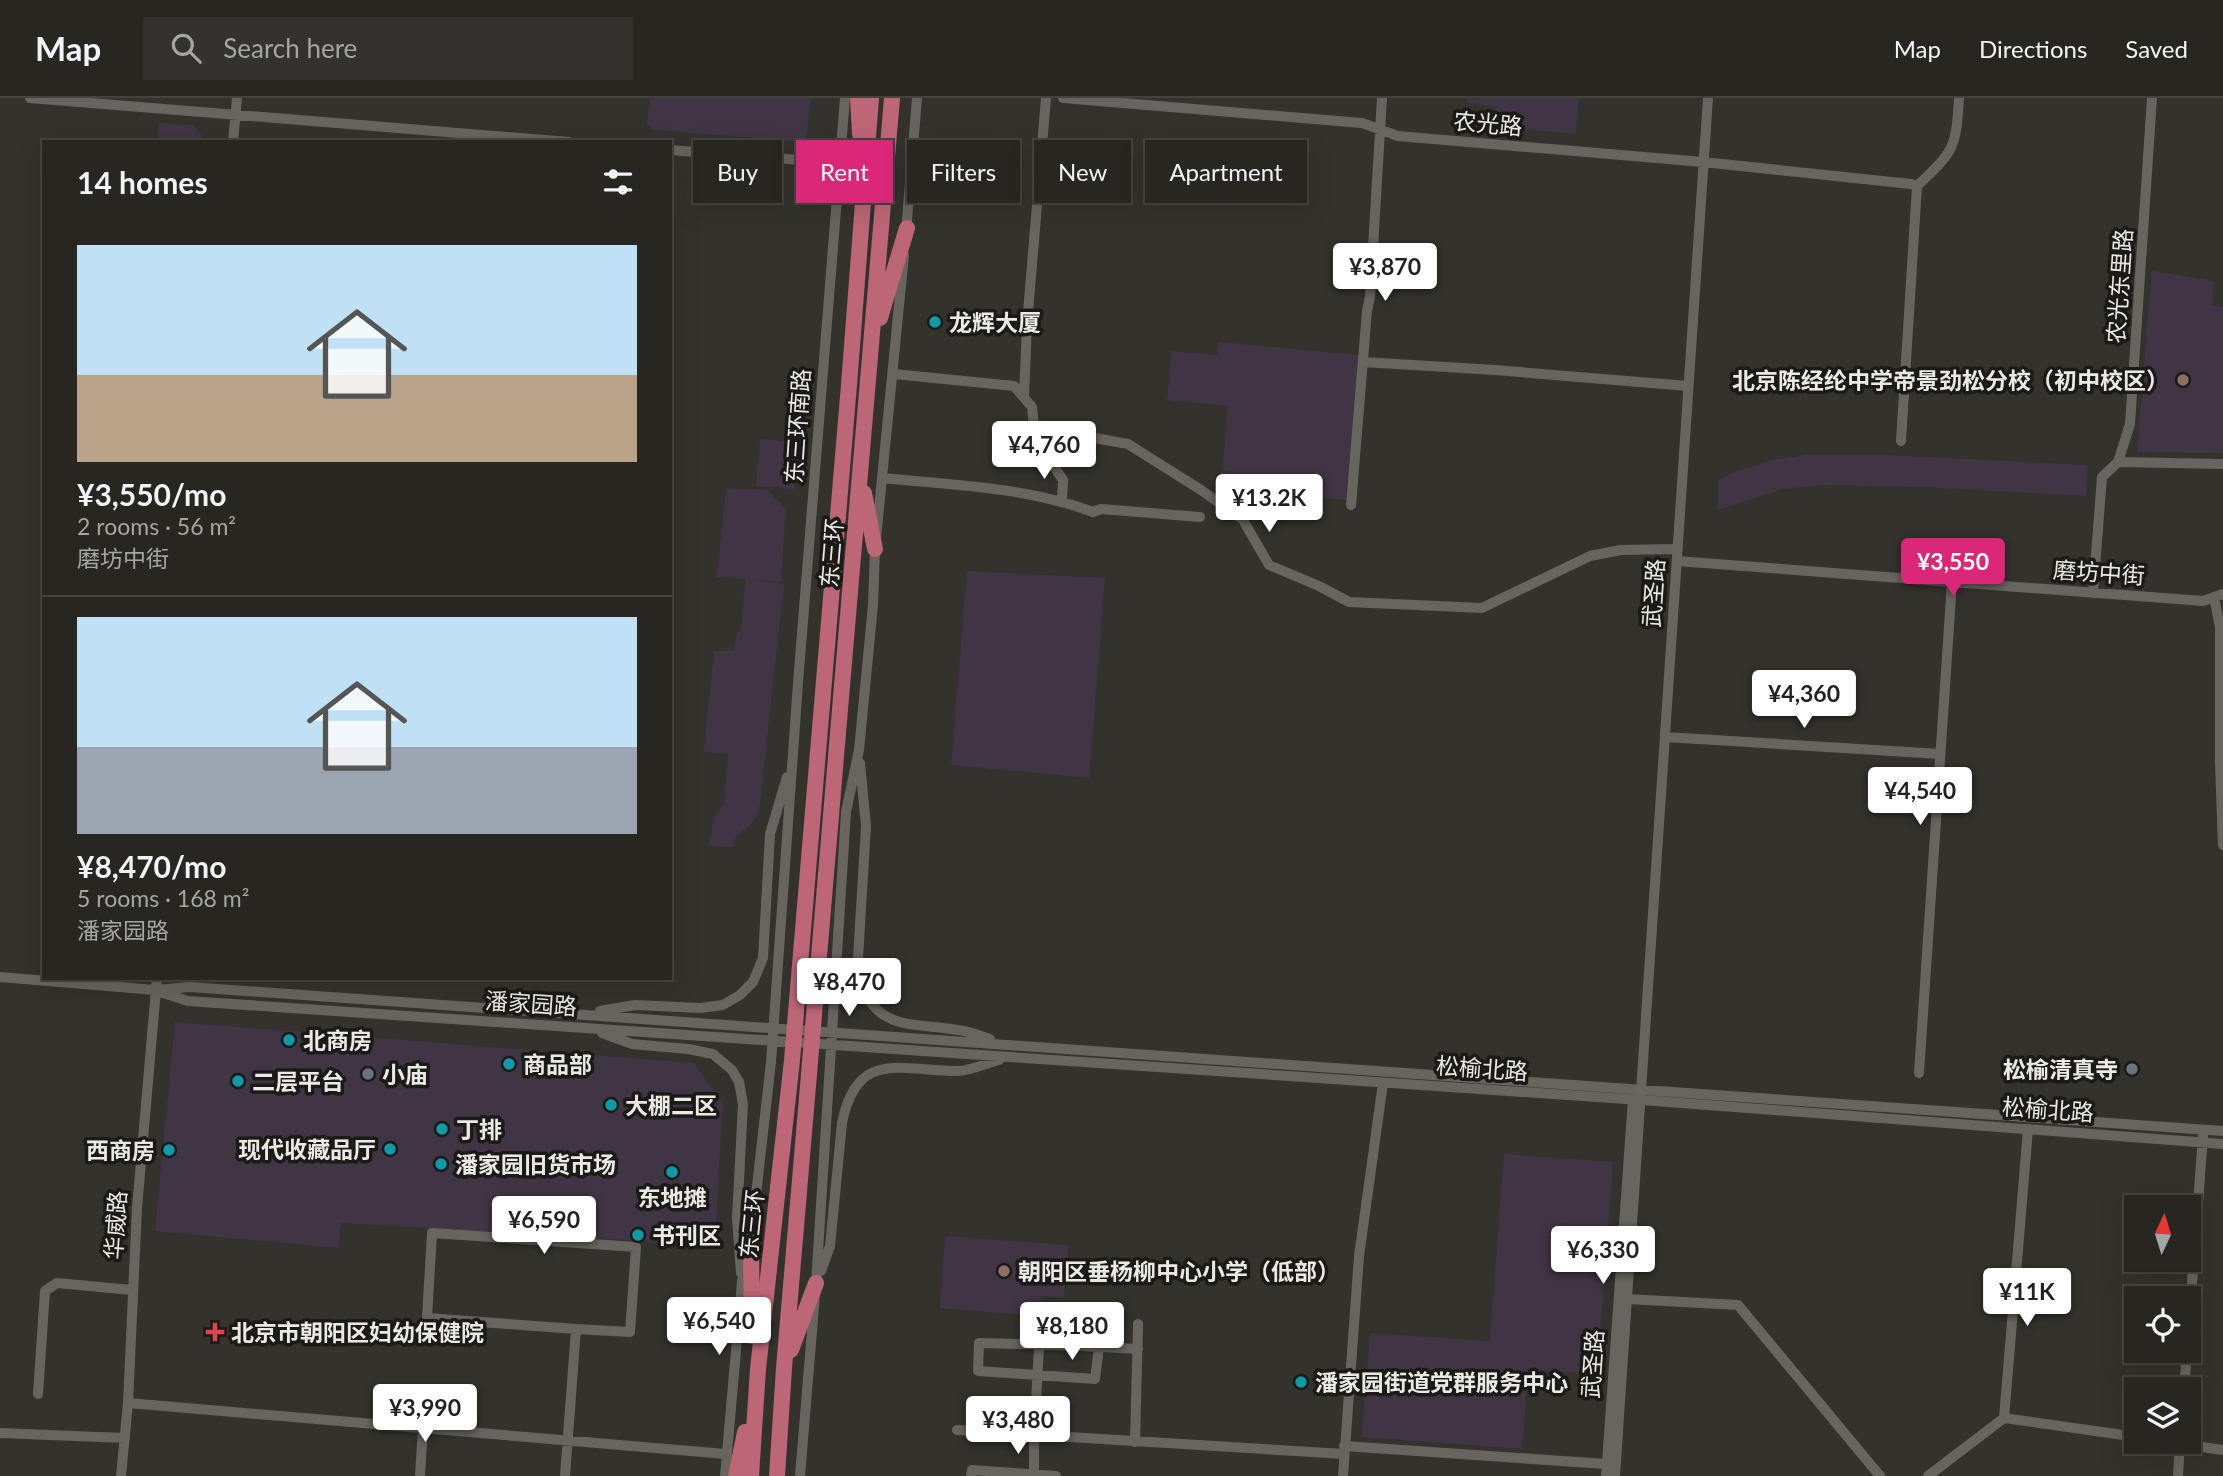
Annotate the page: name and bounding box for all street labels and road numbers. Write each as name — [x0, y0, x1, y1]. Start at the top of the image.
street label: 农光路 — [1452, 106, 1524, 140]
street label: 农光东里路 — [2101, 228, 2137, 344]
street label: 东三环南路 — [779, 368, 815, 484]
street label: 东三环 — [814, 517, 848, 589]
street label: 磨坊中街 — [2052, 555, 2146, 589]
street label: 武圣路 — [1637, 558, 1669, 628]
street label: 潘家园路 — [484, 986, 578, 1020]
street label: 松榆北路 — [1435, 1051, 1529, 1085]
street label: 松榆北路 — [2001, 1092, 2095, 1126]
street label: 东三环 — [733, 1188, 769, 1260]
street label: 华威路 — [99, 1190, 131, 1260]
street label: 武圣路 — [1576, 1329, 1608, 1399]

